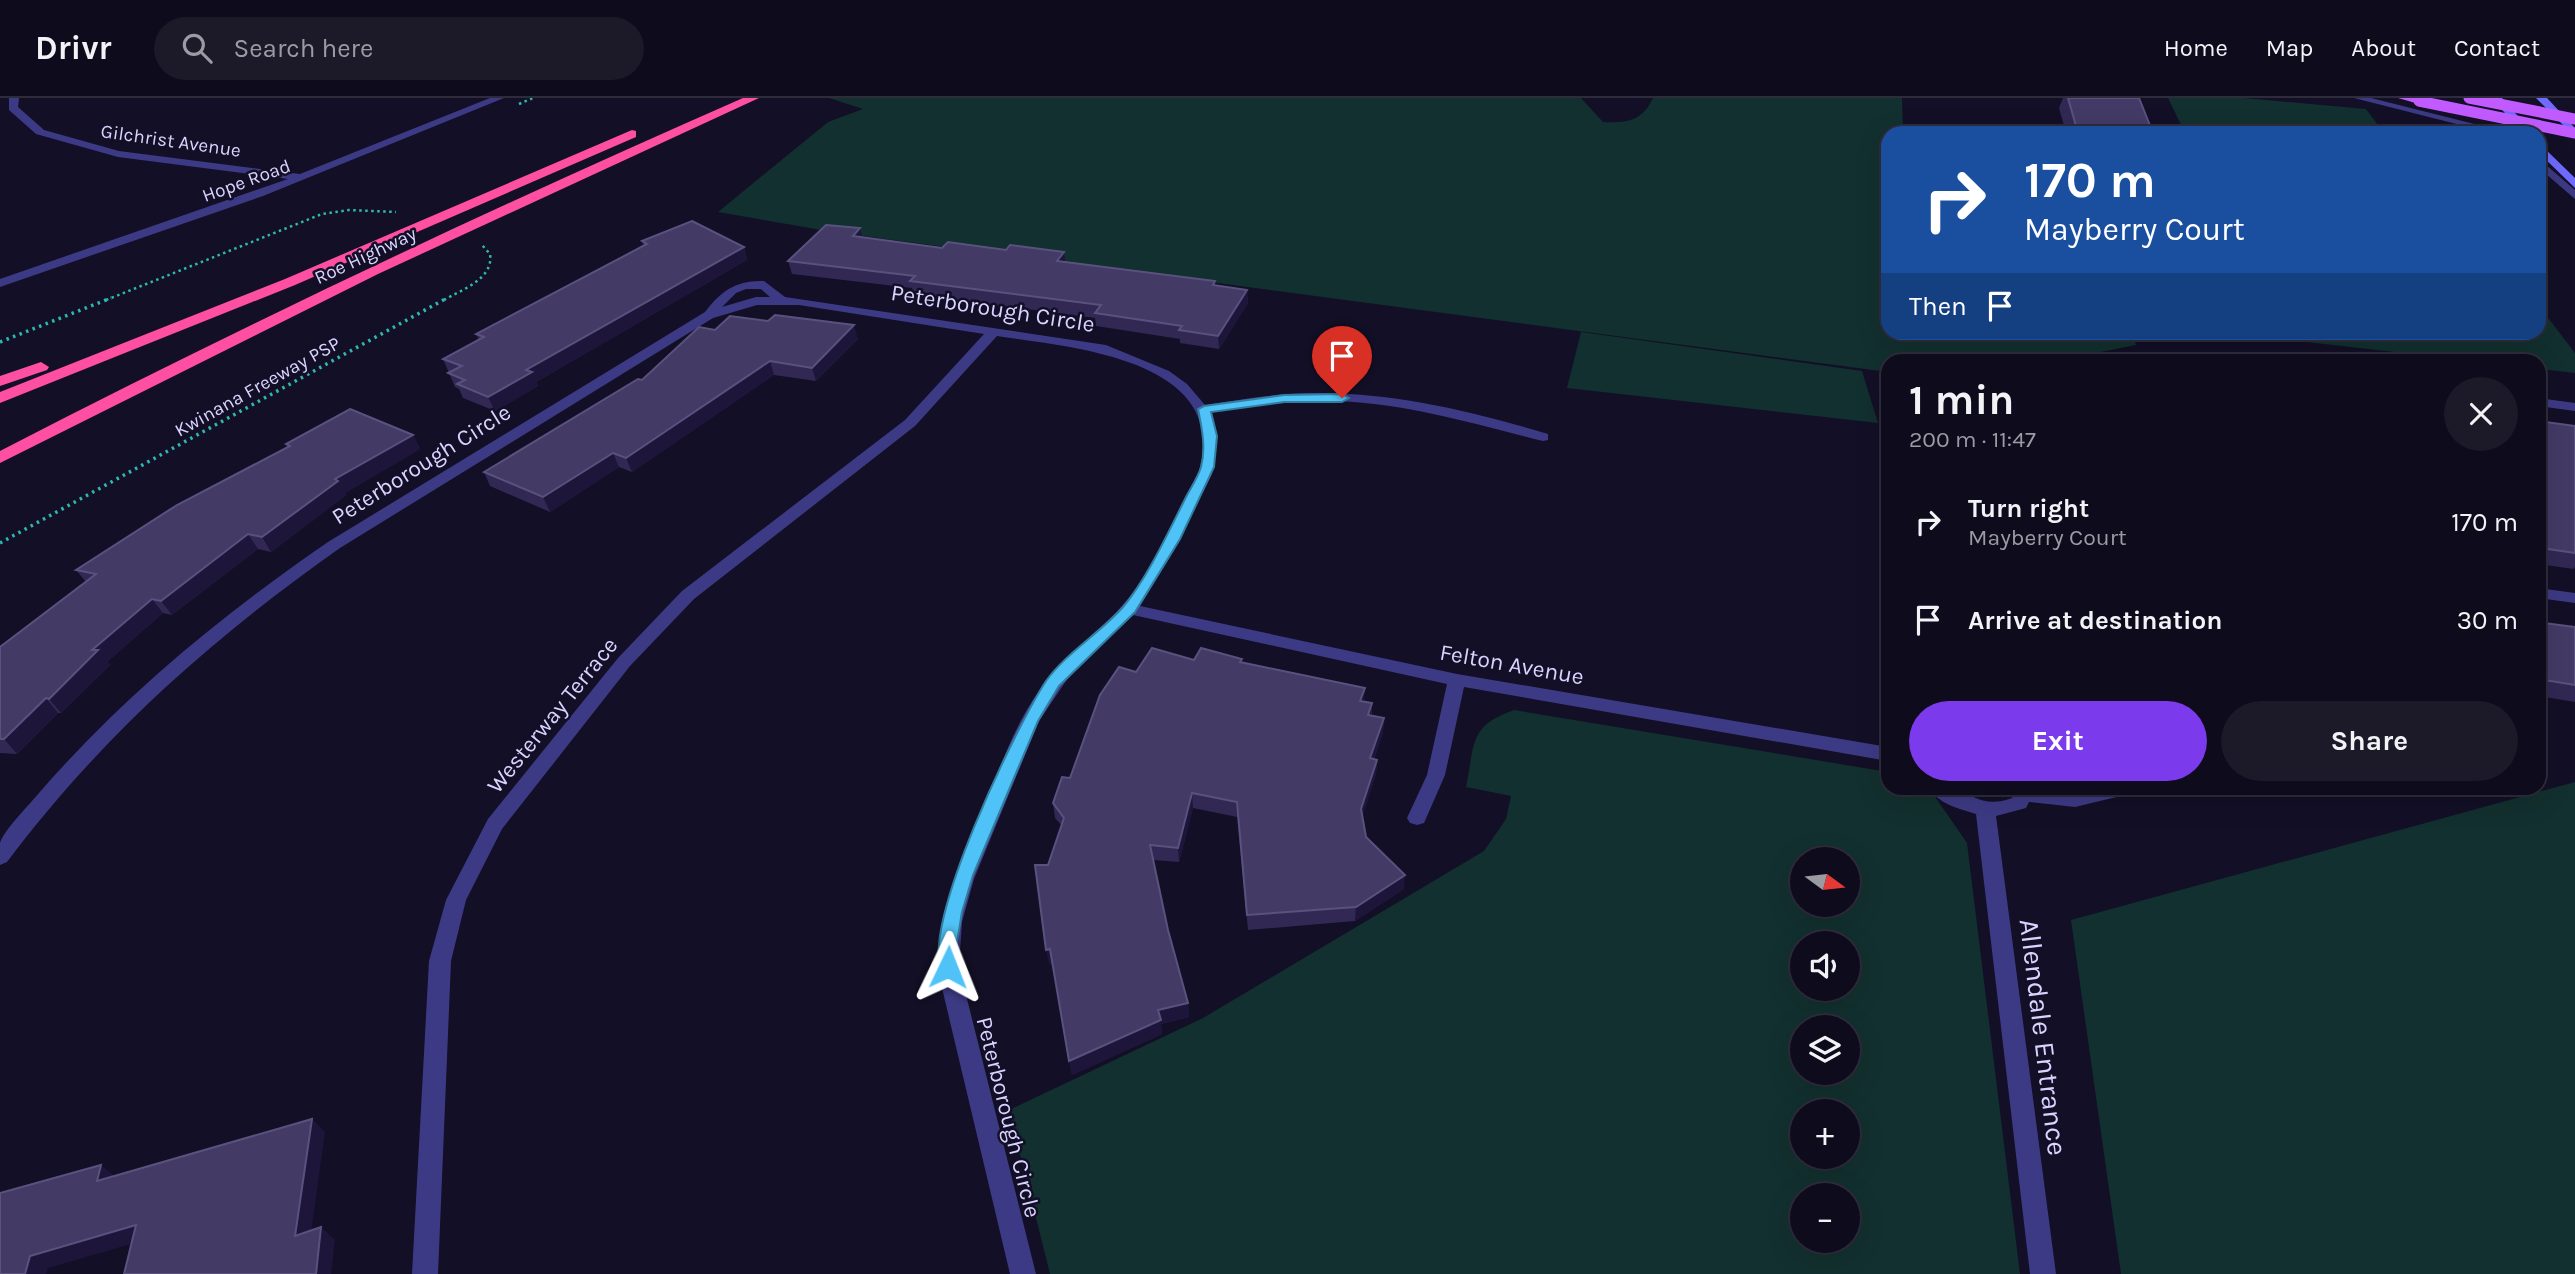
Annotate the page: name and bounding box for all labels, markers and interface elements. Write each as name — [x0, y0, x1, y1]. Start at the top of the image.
search box — [154, 17, 644, 80]
text: Drivr — [35, 29, 112, 67]
icon: search — [178, 29, 216, 67]
text: Search here — [234, 33, 373, 64]
text: Home — [2164, 34, 2228, 62]
text: Map — [2266, 34, 2313, 62]
text: About — [2351, 34, 2416, 62]
text: Contact — [2454, 34, 2540, 62]
street label: Gilchrist Avenue — [99, 120, 242, 162]
text: 170 m — [2024, 152, 2156, 209]
icon: right — [1909, 154, 2000, 245]
street label: Hope Road — [199, 155, 293, 207]
text: Mayberry Court — [2024, 211, 2245, 248]
street label: Roe Highway — [311, 223, 420, 289]
street label: Peterborough Circle — [889, 279, 1097, 338]
icon: arrive — [1981, 287, 2019, 325]
text: Then — [1909, 291, 1967, 322]
pin — [1312, 326, 1372, 398]
street label: Kwinana Freeway PSP — [171, 332, 344, 442]
icon: arrive — [1323, 337, 1361, 375]
text: 1 min — [1909, 375, 2014, 425]
button: close — [2444, 377, 2518, 451]
street label: Peterborough Circle — [327, 398, 516, 530]
text: 200 m · 11:47 — [1909, 426, 2036, 453]
text: Turn right — [1968, 493, 2089, 524]
icon: right — [1909, 503, 1947, 541]
text: 170 m — [2451, 507, 2518, 538]
text: Mayberry Court — [1968, 524, 2127, 551]
icon: arrive — [1909, 601, 1947, 639]
text: Arrive at destination — [1968, 605, 2222, 636]
text: 30 m — [2457, 605, 2518, 636]
street label: Westerway Terrace — [481, 632, 623, 799]
street label: Felton Avenue — [1438, 639, 1586, 690]
button: Exit — [1909, 701, 2207, 781]
button: Share — [2221, 701, 2518, 781]
north arrow — [1790, 847, 1860, 917]
map controls — [1790, 847, 1860, 1253]
street label: Allendale Entrance — [2013, 917, 2074, 1157]
position arrow — [911, 930, 985, 1004]
button: sound — [1790, 931, 1860, 1001]
street label: Peterborough Circle — [970, 1014, 1047, 1220]
button: layers — [1790, 1015, 1860, 1085]
button: + — [1790, 1099, 1860, 1169]
button: − — [1790, 1183, 1860, 1253]

